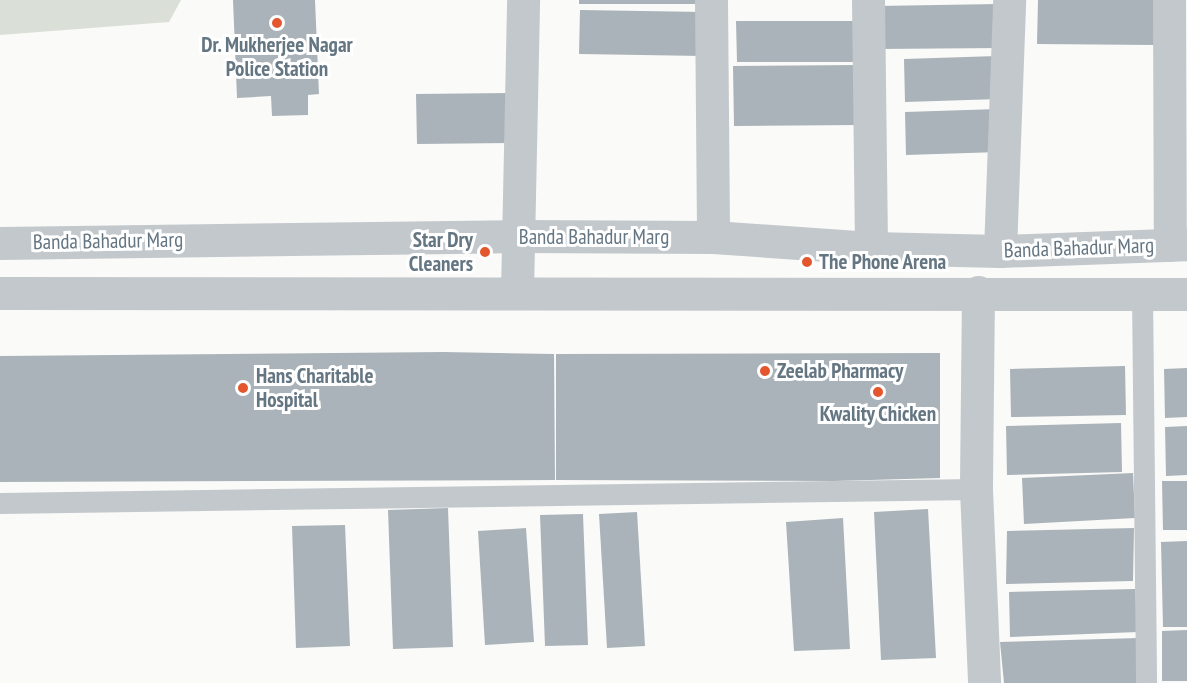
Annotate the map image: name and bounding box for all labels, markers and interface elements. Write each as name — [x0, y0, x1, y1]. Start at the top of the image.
marker: Dr. Mukherjee Nagar Police Station — [270, 16, 284, 30]
place label: Dr. Mukherjee Nagar Police Station — [201, 32, 353, 82]
street label: Banda Bahadur Marg — [519, 224, 669, 250]
street label: Banda Bahadur Marg — [33, 227, 183, 255]
place label: Star Dry Cleaners — [409, 227, 473, 277]
street label: Banda Bahadur Marg — [1003, 233, 1155, 263]
marker: Star Dry Cleaners — [478, 245, 492, 259]
place label: The Phone Arena — [819, 249, 947, 275]
marker: The Phone Arena — [800, 255, 814, 269]
place label: Zeelab Pharmacy — [777, 358, 903, 384]
place label: Hans Charitable Hospital — [256, 363, 374, 413]
marker: Zeelab Pharmacy — [758, 364, 772, 378]
marker: Hans Charitable Hospital — [234, 379, 252, 397]
marker: Kwality Chicken — [871, 385, 885, 399]
place label: Kwality Chicken — [819, 401, 937, 427]

